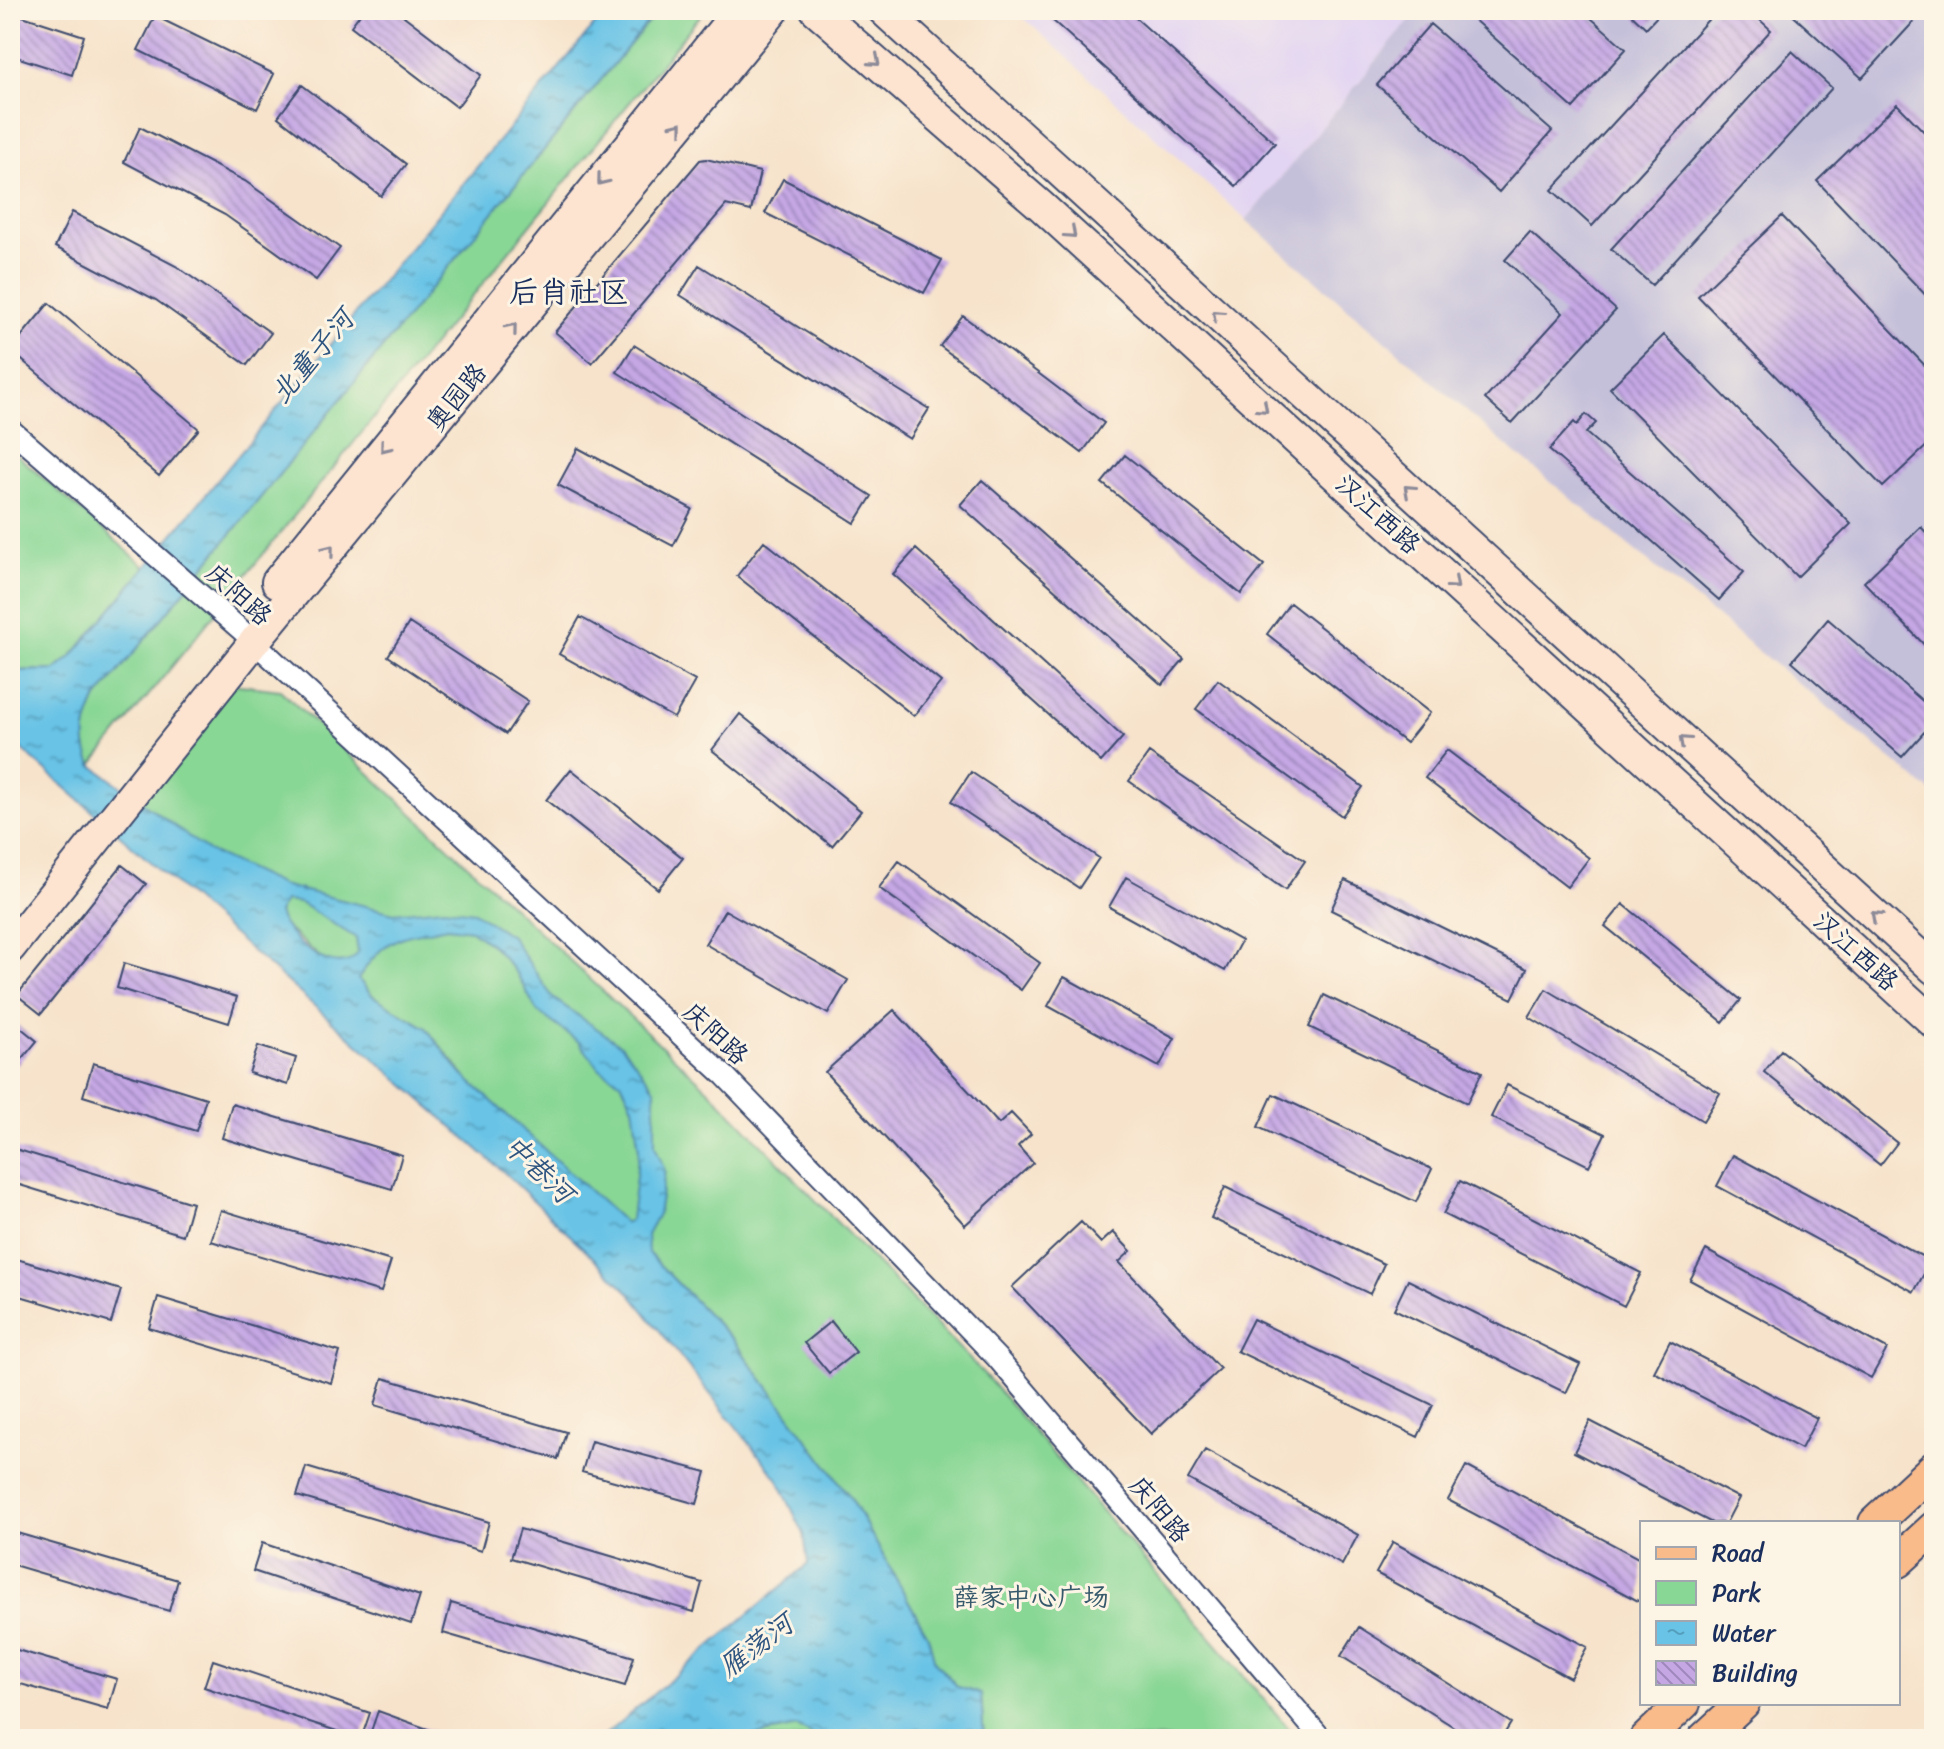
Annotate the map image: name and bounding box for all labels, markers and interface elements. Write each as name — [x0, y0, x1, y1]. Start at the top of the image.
one-way arrow — [866, 51, 881, 66]
one-way arrow — [668, 121, 682, 136]
one-way arrow — [597, 170, 611, 185]
one-way arrow — [1061, 223, 1076, 237]
district label: 后肖社区 — [509, 265, 629, 319]
water label: 北童子河 — [257, 294, 369, 415]
one-way arrow — [1212, 311, 1227, 325]
one-way arrow — [502, 323, 517, 337]
street label: 奥园路 — [414, 352, 498, 442]
one-way arrow — [1253, 399, 1268, 413]
one-way arrow — [381, 438, 395, 453]
street label: 汉江西路 — [1324, 462, 1432, 566]
one-way arrow — [1404, 486, 1419, 500]
one-way arrow — [320, 544, 334, 559]
street label: 庆阳路 — [195, 551, 283, 637]
one-way arrow — [1445, 574, 1460, 588]
one-way arrow — [1679, 737, 1694, 751]
street label: 汉江西路 — [1802, 899, 1910, 1003]
one-way arrow — [1871, 912, 1886, 926]
street label: 庆阳路 — [672, 990, 760, 1076]
water label: 中巷河 — [492, 1122, 589, 1219]
street label: 庆阳路 — [1117, 1464, 1203, 1554]
legend — [1640, 1521, 1900, 1705]
text: Road — [1712, 1532, 1766, 1574]
text: Park — [1712, 1572, 1761, 1614]
park label: 薛家中心广场 — [953, 1574, 1109, 1620]
water label: 雁荡河 — [708, 1598, 807, 1690]
text: Water — [1712, 1612, 1777, 1654]
text: Building — [1712, 1652, 1798, 1694]

